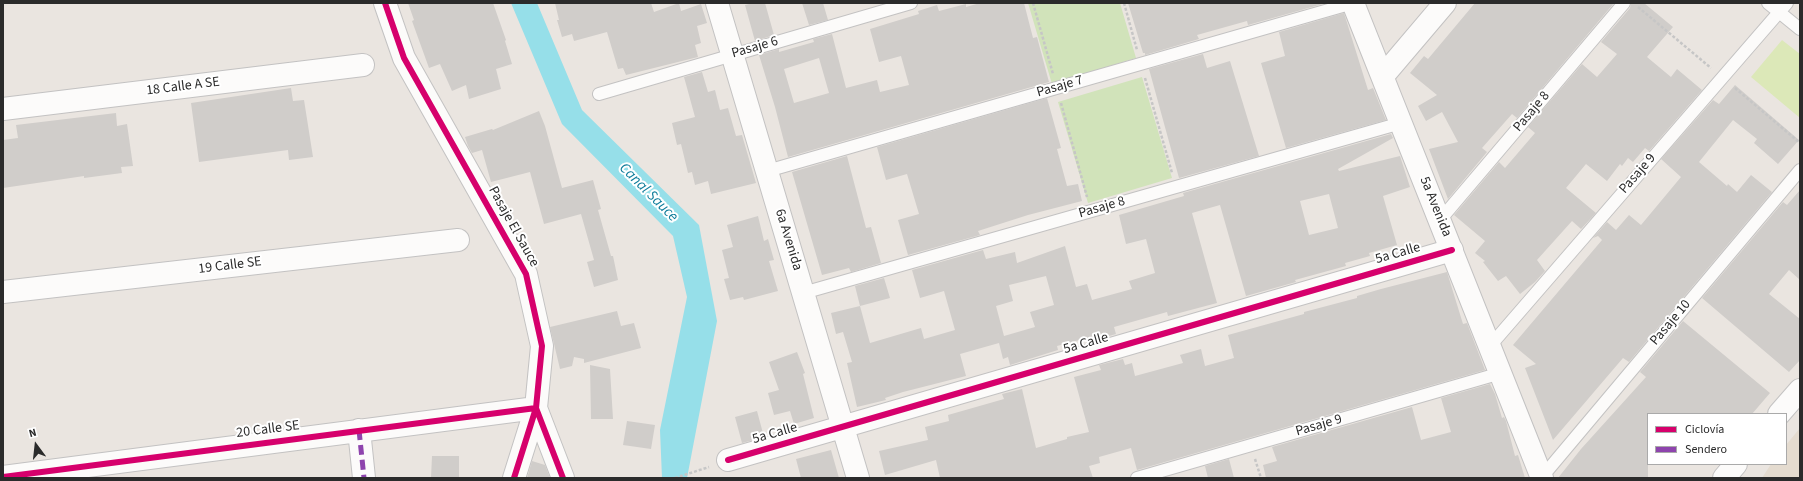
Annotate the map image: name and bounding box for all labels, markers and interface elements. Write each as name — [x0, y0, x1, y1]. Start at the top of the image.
street label: Pasaje 6 — [730, 33, 780, 63]
street label: Pasaje 7 — [1035, 72, 1085, 102]
street label: 18 Calle A SE — [145, 74, 221, 100]
street label: Pasaje 8 — [1510, 88, 1554, 136]
street label: Pasaje 9 — [1616, 151, 1660, 197]
water label: Canal Sauce — [615, 160, 681, 226]
street label: 5a Avenida — [1415, 174, 1455, 240]
street label: Pasaje El Sauce — [484, 184, 542, 270]
street label: Pasaje 8 — [1077, 193, 1127, 223]
street label: 6a Avenida — [771, 207, 805, 273]
street label: 5a Calle — [1374, 240, 1422, 268]
street label: 19 Calle SE — [197, 254, 263, 278]
street label: Pasaje 10 — [1647, 297, 1695, 349]
street label: 5a Calle — [1062, 330, 1110, 358]
street label: Pasaje 9 — [1294, 411, 1344, 441]
legend — [1647, 413, 1787, 465]
street label: 20 Calle SE — [235, 418, 301, 442]
street label: 5a Calle — [751, 420, 799, 448]
text: Ciclovía — [1685, 421, 1724, 438]
north arrow — [16, 425, 56, 465]
text: N — [27, 425, 38, 441]
text: Sendero — [1685, 441, 1727, 458]

